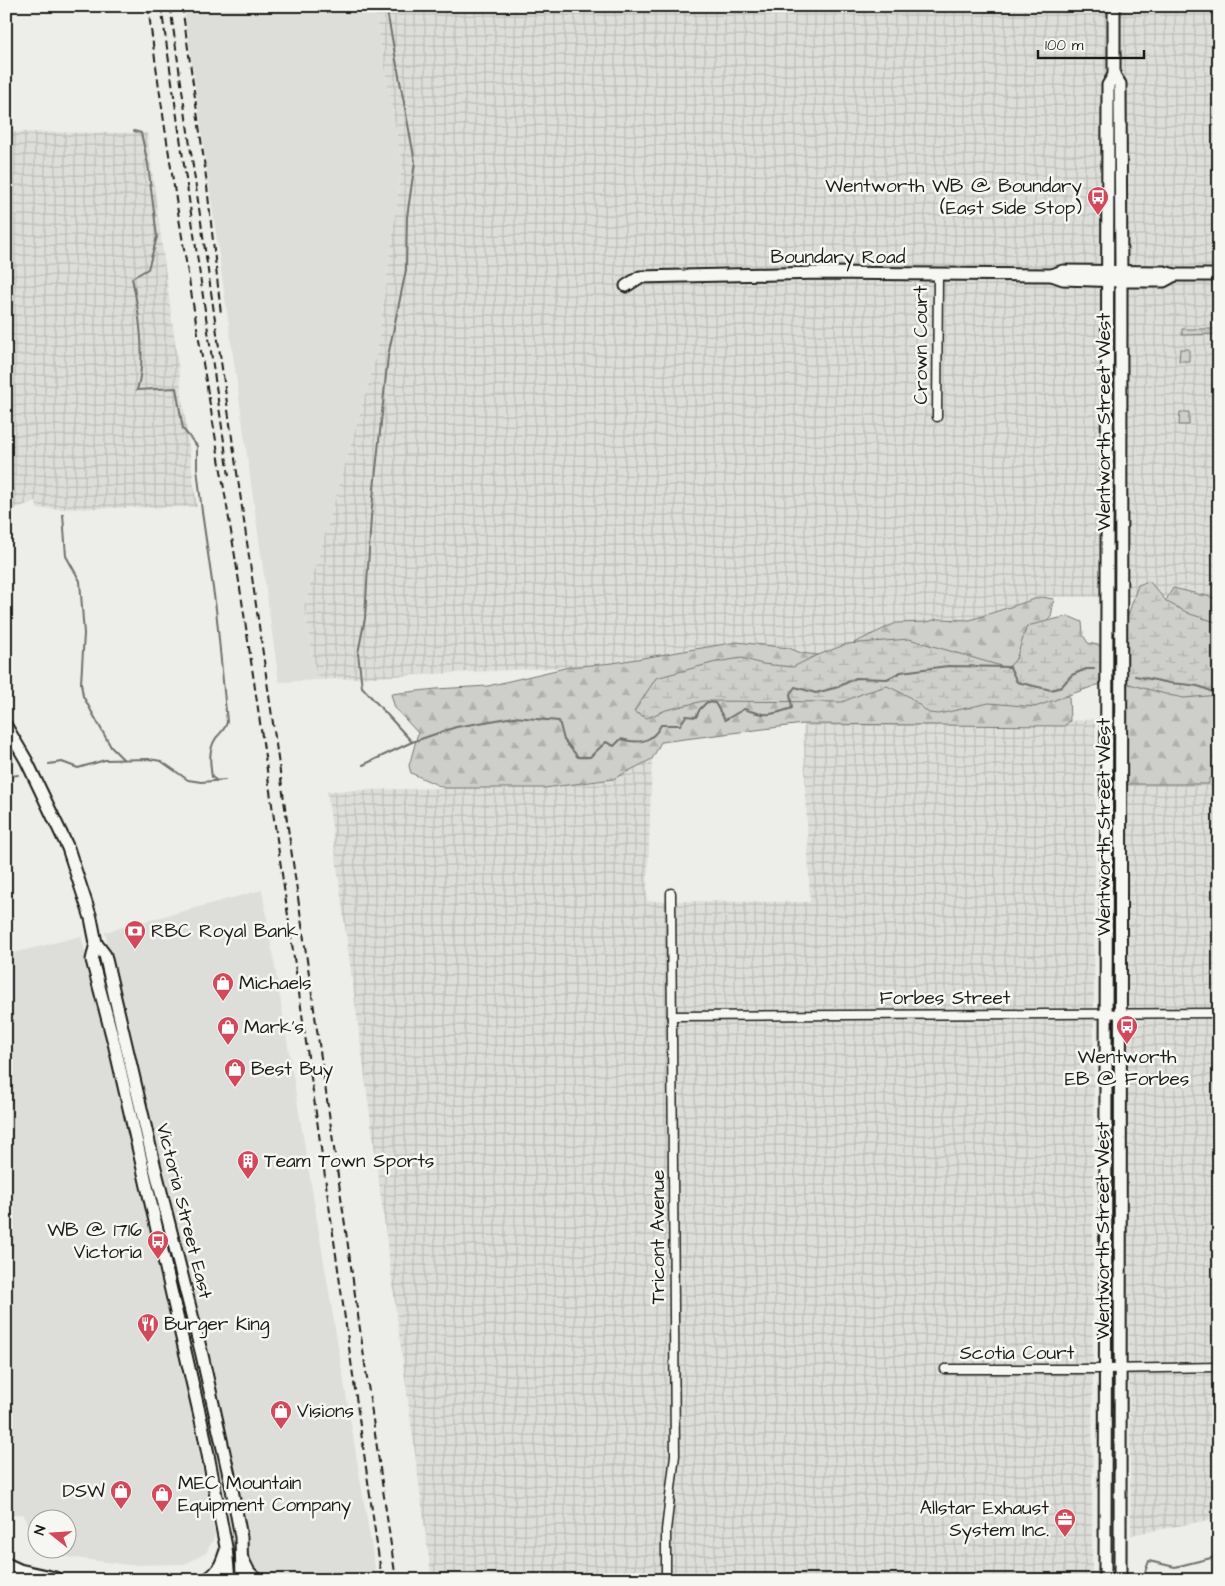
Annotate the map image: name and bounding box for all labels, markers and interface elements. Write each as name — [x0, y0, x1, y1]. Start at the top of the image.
scale bar — [1038, 28, 1144, 60]
text: 100 m — [1045, 35, 1084, 56]
place label: Wentworth WB @ Boundary (East Side Stop) — [825, 173, 1083, 222]
bus stop icon: Wentworth WB @ Boundary (East Side Stop) — [1086, 185, 1110, 216]
street label: Boundary Road — [771, 244, 906, 272]
street label: Crown Court — [908, 285, 935, 405]
street label: Wentworth Street West — [1091, 313, 1118, 531]
street label: Wentworth Street West — [1091, 718, 1118, 936]
place label: RBC Royal Bank — [151, 918, 299, 946]
bank icon: RBC Royal Bank — [123, 919, 147, 950]
place label: Michaels — [239, 970, 312, 997]
shop icon: Michaels — [211, 971, 235, 1002]
street label: Forbes Street — [879, 985, 1011, 1012]
place label: Mark's — [244, 1014, 304, 1041]
bus stop icon: Wentworth EB @ Forbes — [1115, 1014, 1139, 1045]
shop icon: Mark's — [216, 1015, 240, 1046]
place label: Wentworth EB @ Forbes — [1065, 1044, 1189, 1093]
place label: Best Buy — [251, 1056, 334, 1084]
shop icon: Best Buy — [223, 1057, 247, 1088]
street label: Victoria Street East — [149, 1120, 219, 1302]
street label: Wentworth Street West — [1090, 1122, 1117, 1340]
place label: Team Town Sports — [264, 1148, 434, 1175]
building icon: Team Town Sports — [236, 1149, 260, 1180]
street label: Tricont Avenue — [645, 1170, 672, 1304]
place label: WB @ 1716 Victoria — [47, 1217, 142, 1266]
bus stop icon: WB @ 1716 Victoria — [146, 1229, 170, 1260]
place label: Burger King — [164, 1311, 270, 1339]
restaurant icon: Burger King — [136, 1312, 160, 1343]
street label: Scotia Court — [960, 1340, 1075, 1367]
place label: Visions — [297, 1398, 354, 1425]
shop icon: Visions — [269, 1399, 293, 1430]
place label: MEC Mountain Equipment Company — [178, 1470, 352, 1520]
place label: DSW — [63, 1478, 105, 1505]
shop icon: DSW — [109, 1479, 133, 1510]
shop icon: MEC Mountain Equipment Company — [150, 1482, 174, 1513]
place label: Allstar Exhaust System Inc. — [920, 1495, 1049, 1545]
office icon: Allstar Exhaust System Inc. — [1053, 1507, 1077, 1538]
north arrow — [28, 1508, 78, 1558]
text: N — [30, 1523, 51, 1538]

